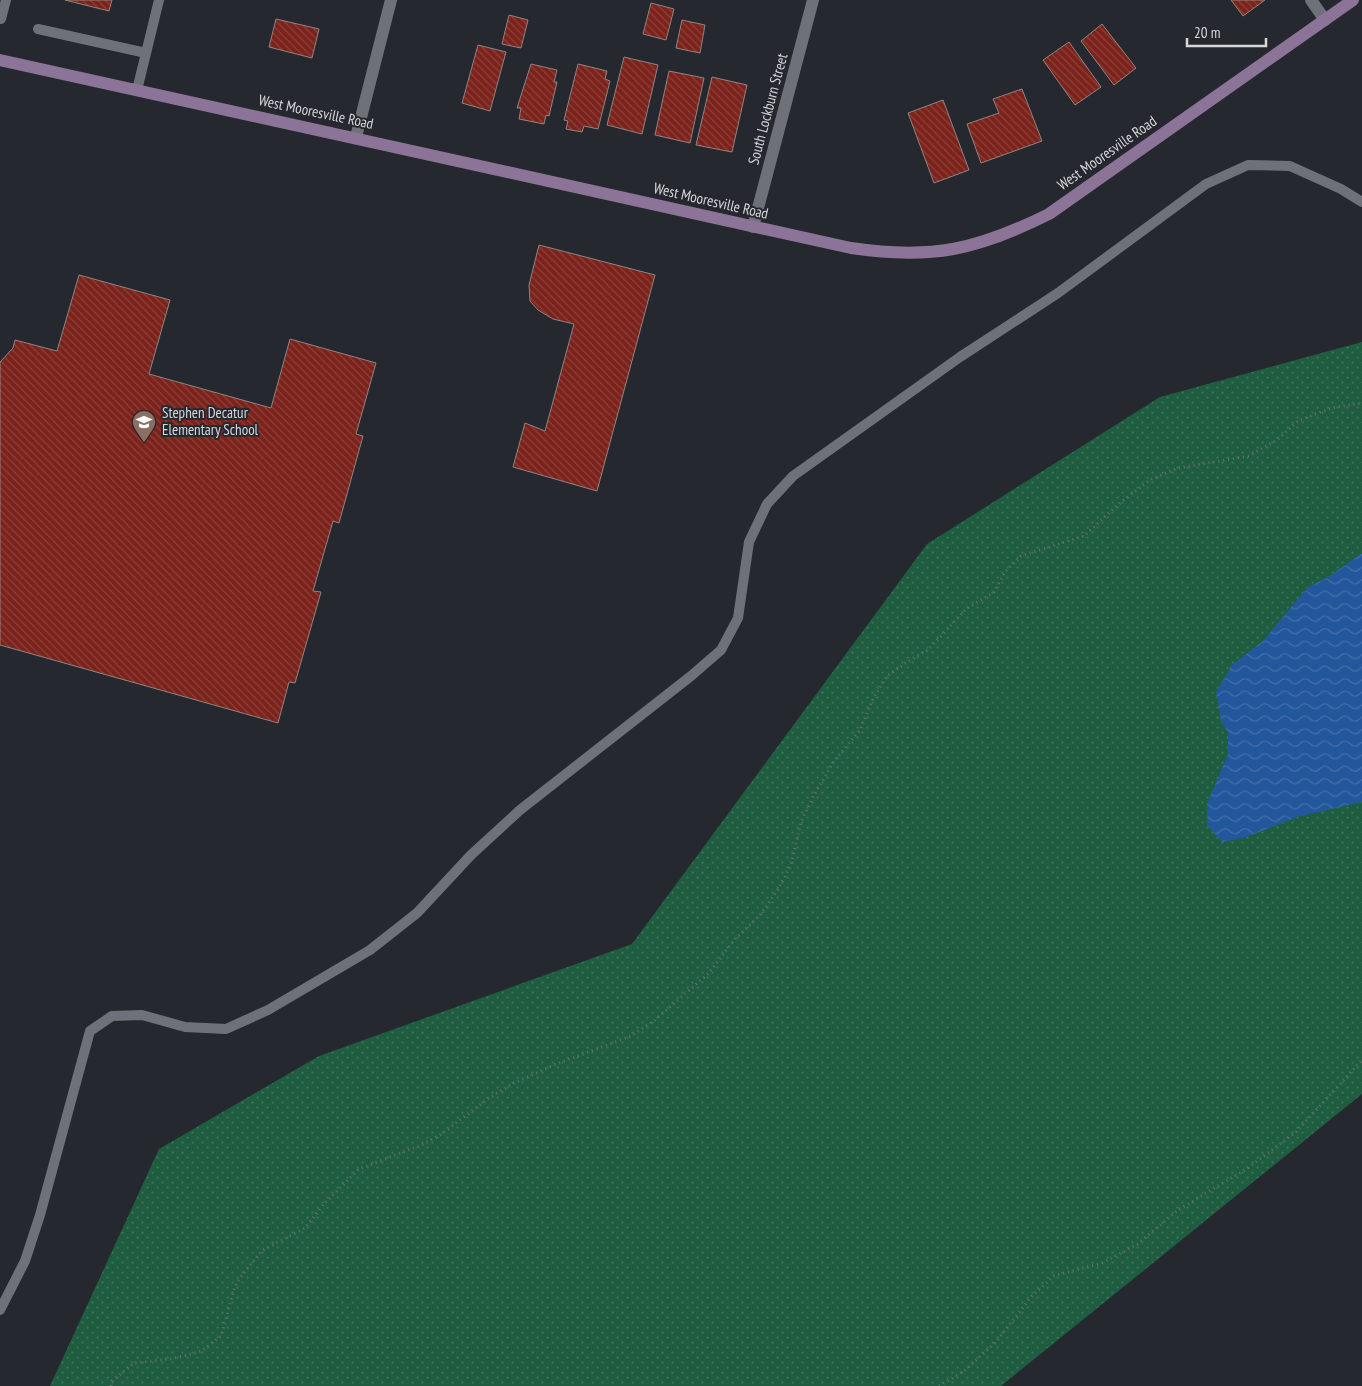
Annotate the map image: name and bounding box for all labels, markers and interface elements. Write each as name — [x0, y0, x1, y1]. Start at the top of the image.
scale bar — [1187, 15, 1266, 47]
text: 20 m — [1194, 23, 1220, 42]
street label: South Lockburn Street — [744, 51, 792, 167]
street label: West Mooresville Road — [257, 90, 375, 133]
street label: West Mooresville Road — [1053, 111, 1160, 194]
street label: West Mooresville Road — [652, 178, 770, 223]
place label: Stephen Decatur Elementary School — [162, 403, 259, 439]
school or university icon: Stephen Decatur Elementary School — [131, 409, 157, 443]

